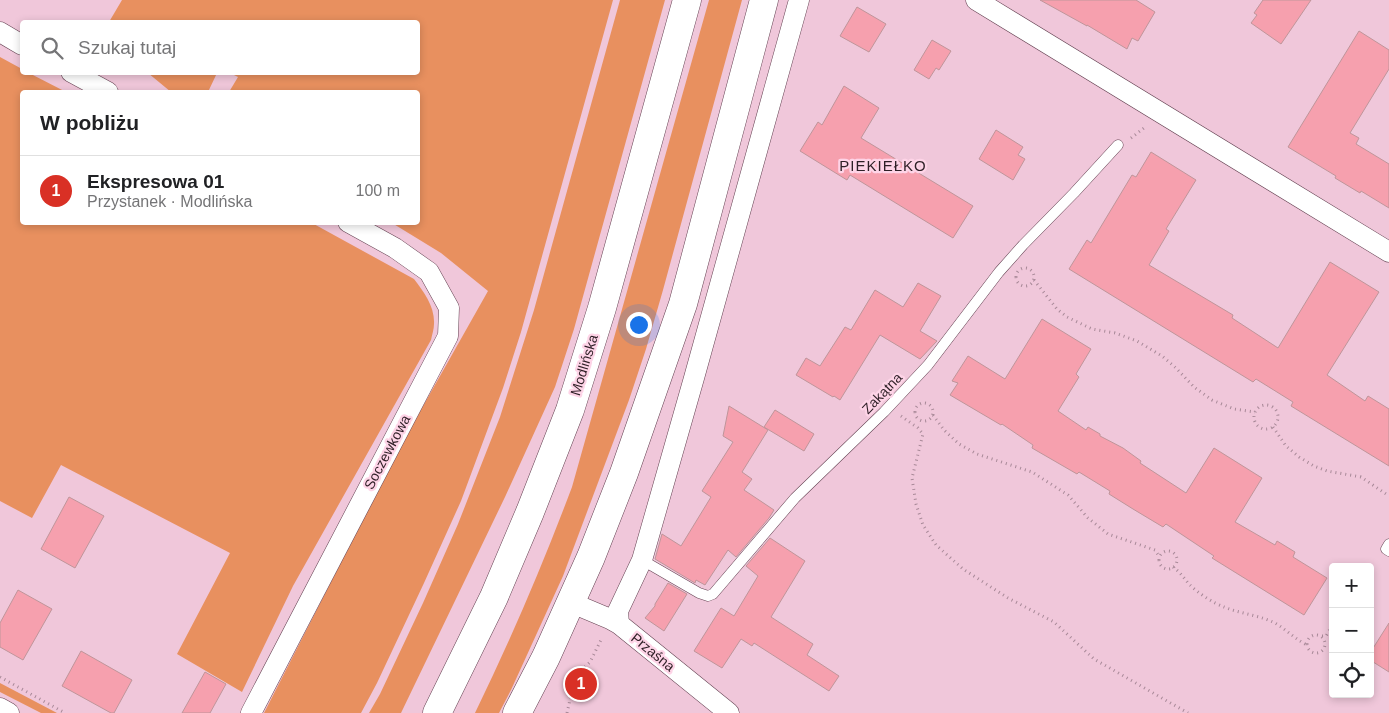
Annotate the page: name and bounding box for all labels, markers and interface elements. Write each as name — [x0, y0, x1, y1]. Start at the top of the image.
search box — [20, 20, 420, 75]
icon: search — [38, 34, 66, 62]
text: Szukaj tutaj — [78, 37, 176, 58]
text: W pobliżu — [40, 111, 139, 134]
district label: PIEKIEŁKO — [839, 157, 927, 174]
text: Ekspresowa 01 — [87, 171, 224, 192]
text: 1 — [52, 182, 60, 199]
text: 100 m — [356, 182, 400, 199]
text: Przystanek · Modlińska — [87, 193, 252, 210]
your location — [626, 312, 652, 338]
street label: Modlińska — [567, 332, 601, 397]
street label: Zakątna — [859, 369, 905, 417]
street label: Soczewkowa — [361, 412, 413, 492]
map controls — [1329, 563, 1374, 698]
button: + — [1329, 563, 1374, 608]
button: − — [1329, 608, 1374, 653]
street label: Przaśna — [628, 630, 678, 675]
button: locate — [1329, 653, 1374, 698]
pin: 1 — [565, 665, 597, 703]

